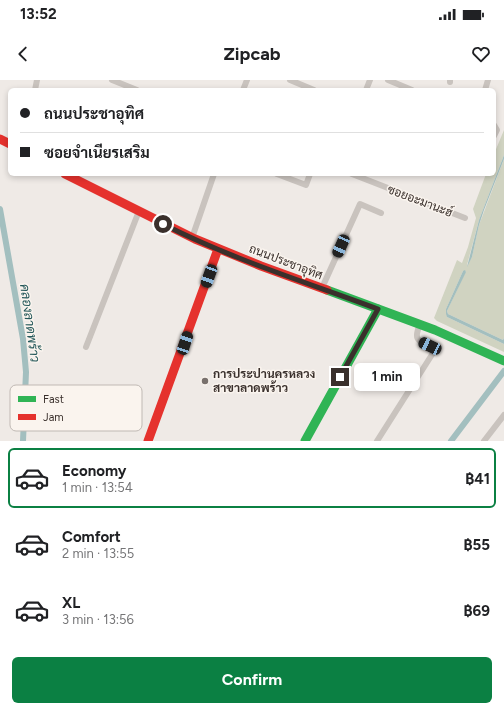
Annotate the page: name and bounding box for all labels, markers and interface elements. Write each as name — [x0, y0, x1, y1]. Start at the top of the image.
text: 13:52 — [20, 5, 57, 23]
icon: back — [12, 43, 34, 65]
text: Zipcab — [223, 43, 281, 65]
icon: heart — [470, 43, 492, 65]
text: ถนนประชาอุทิศ — [44, 105, 144, 123]
text: ซอยจำเนียรเสริม — [44, 144, 150, 162]
street label: ซอยอะมานะฮ์ — [385, 181, 455, 220]
route start — [154, 215, 172, 233]
car — [331, 233, 351, 259]
street label: ถนนประชาอุทิศ — [247, 242, 325, 284]
car — [199, 263, 219, 289]
water label: คลองลาดพร้าว — [17, 283, 44, 364]
car — [176, 330, 194, 356]
car — [417, 335, 443, 357]
callout: 1 min — [354, 363, 420, 391]
place label: การประปานครหลวง สาขาลาดพร้าว — [213, 367, 316, 395]
route end — [331, 368, 349, 386]
text: 1 min — [372, 369, 402, 384]
marker: การประปานครหลวง สาขาลาดพร้าว — [200, 376, 210, 386]
legend — [10, 385, 142, 431]
text: Fast — [43, 393, 64, 406]
text: Jam — [43, 411, 64, 424]
icon: car — [14, 460, 50, 496]
text: Economy — [62, 462, 127, 480]
text: ฿41 — [465, 470, 490, 488]
text: 1 min · 13:54 — [62, 480, 133, 495]
icon: car — [14, 526, 50, 562]
text: Comfort — [62, 528, 121, 546]
text: ฿55 — [464, 536, 490, 554]
text: 2 min · 13:55 — [62, 546, 134, 561]
icon: car — [14, 592, 50, 628]
text: XL — [62, 594, 80, 612]
text: ฿69 — [464, 602, 490, 620]
text: 3 min · 13:56 — [62, 612, 134, 627]
button: Confirm — [12, 657, 492, 703]

